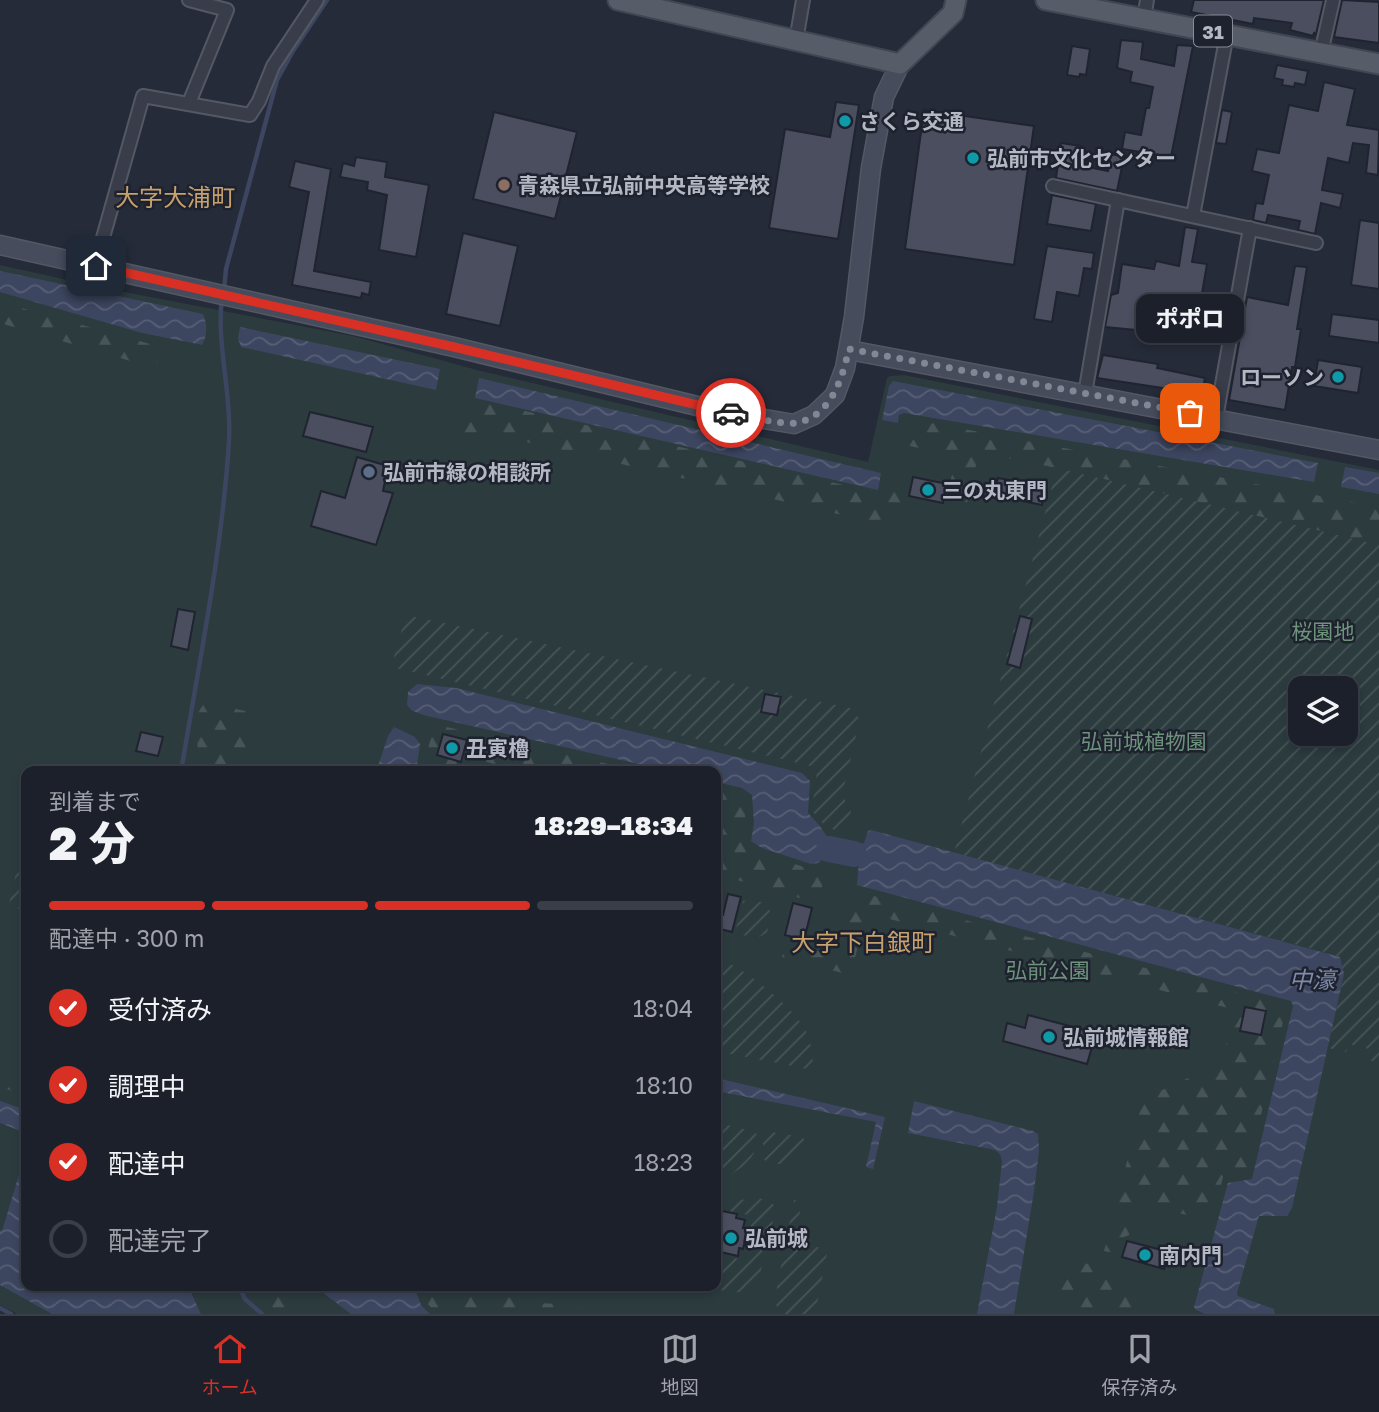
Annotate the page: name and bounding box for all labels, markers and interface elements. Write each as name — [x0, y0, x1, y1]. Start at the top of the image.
road number: 31 — [1194, 16, 1232, 46]
place label: さくら交通 — [859, 108, 964, 134]
marker: さくら交通 — [837, 113, 853, 129]
place label: 弘前市文化センター — [987, 145, 1176, 171]
marker: 弘前市文化センター — [965, 150, 981, 166]
place label: 青森県立弘前中央高等学校 — [518, 172, 770, 198]
marker: 青森県立弘前中央高等学校 — [496, 177, 512, 193]
district label: 大字大浦町 — [115, 182, 235, 211]
pin — [66, 236, 126, 296]
icon: home — [77, 247, 115, 285]
callout: ポポロ — [1136, 294, 1244, 343]
text: ポポロ — [1156, 304, 1225, 332]
place label: ローソン — [1240, 364, 1324, 390]
marker: ローソン — [1330, 369, 1346, 385]
courier — [696, 378, 766, 448]
pin — [1160, 383, 1220, 443]
icon: car — [712, 394, 750, 432]
icon: bag — [1171, 394, 1209, 432]
place label: 弘前市緑の相談所 — [383, 459, 551, 485]
marker: 弘前市緑の相談所 — [361, 464, 377, 480]
place label: 三の丸東門 — [942, 477, 1047, 503]
marker: 三の丸東門 — [920, 482, 936, 498]
park label: 桜園地 — [1292, 618, 1355, 644]
map controls — [1288, 676, 1358, 746]
button: layers — [1288, 676, 1358, 746]
park label: 弘前城植物園 — [1081, 728, 1207, 754]
place label: 丑寅櫓 — [466, 735, 529, 761]
marker: 丑寅櫓 — [444, 740, 460, 756]
text: 到着まで — [49, 787, 141, 815]
text: 18:29–18:34 — [535, 810, 693, 841]
text: 2 分 — [49, 815, 135, 870]
text: 配達中 · 300 m — [49, 924, 204, 952]
district label: 大字下白銀町 — [791, 927, 935, 956]
park label: 弘前公園 — [1006, 957, 1090, 983]
water label: 中濠 — [1289, 965, 1339, 993]
icon: check — [49, 989, 87, 1027]
text: 受付済み — [108, 994, 212, 1025]
text: 18:04 — [633, 994, 693, 1022]
place label: 弘前城情報館 — [1063, 1024, 1189, 1050]
marker: 弘前城情報館 — [1041, 1029, 1057, 1045]
icon: check — [49, 1066, 87, 1104]
text: 調理中 — [108, 1071, 186, 1102]
text: 18:10 — [636, 1071, 693, 1099]
icon: check — [49, 1143, 87, 1181]
text: 配達中 — [108, 1148, 186, 1179]
text: 18:23 — [634, 1148, 693, 1176]
text: 配達完了 — [108, 1225, 212, 1256]
place label: 弘前城 — [745, 1225, 808, 1251]
marker: 弘前城 — [723, 1230, 739, 1246]
place label: 南内門 — [1159, 1242, 1222, 1268]
marker: 南内門 — [1137, 1247, 1153, 1263]
tab: ホーム — [201, 1330, 258, 1399]
tab: 地図 — [661, 1330, 699, 1399]
tab: 保存済み — [1102, 1330, 1178, 1399]

